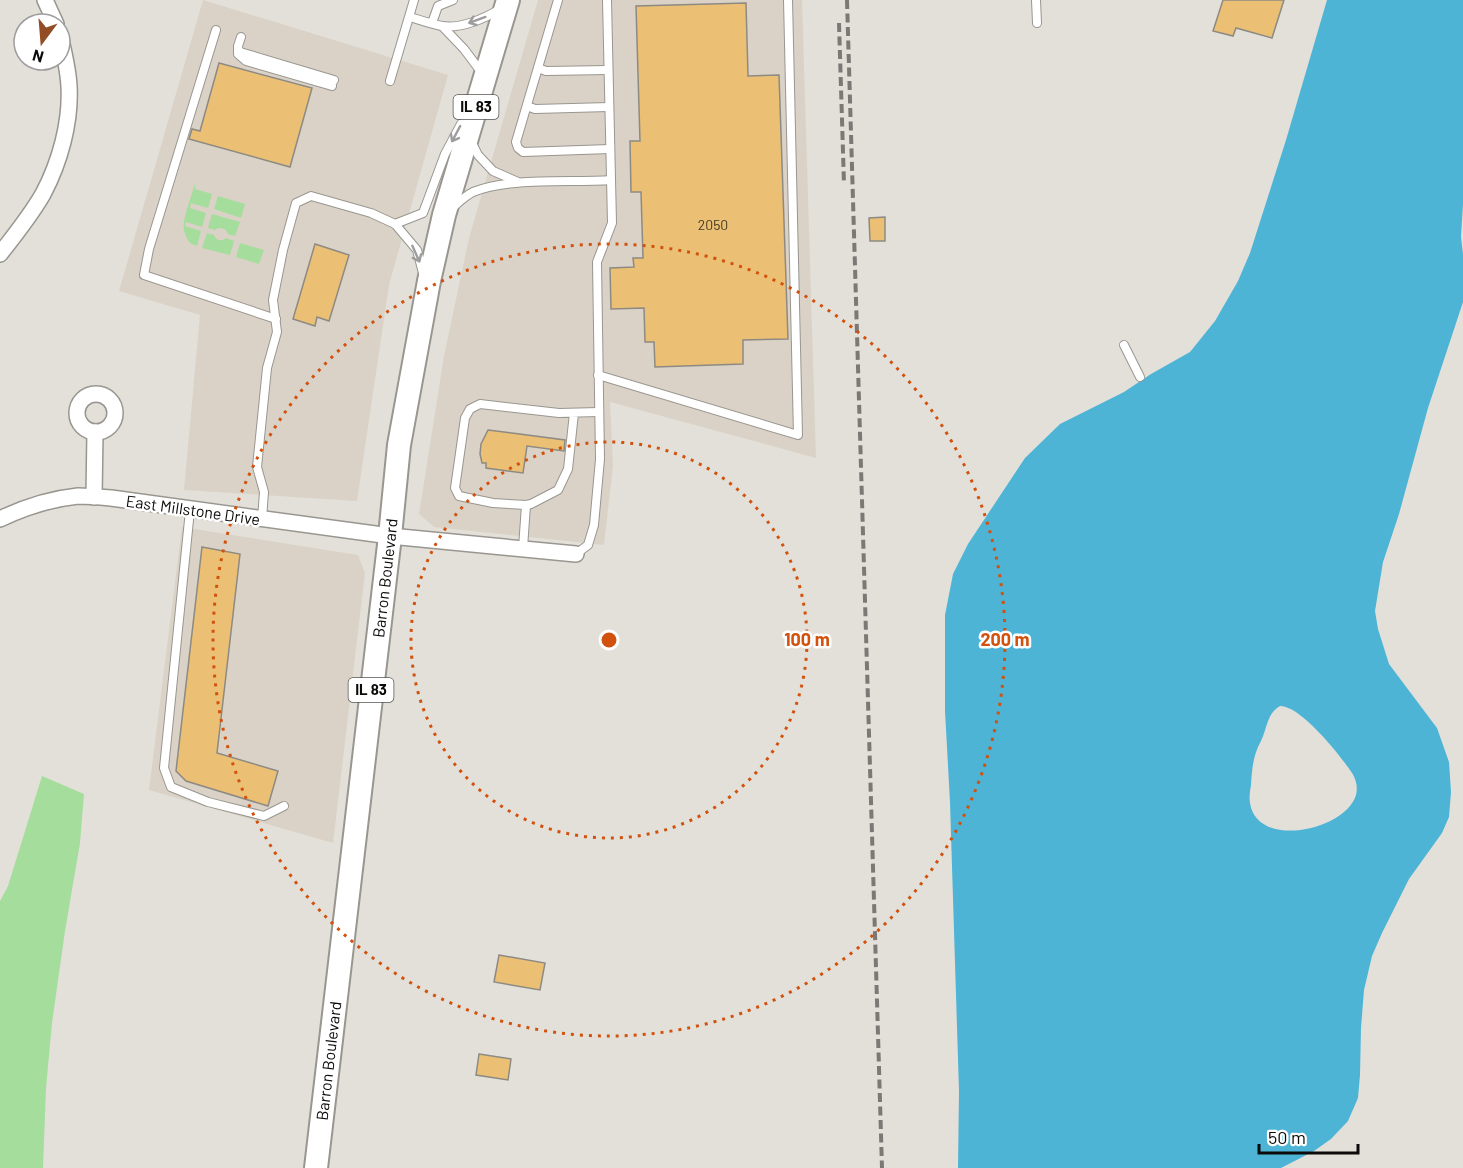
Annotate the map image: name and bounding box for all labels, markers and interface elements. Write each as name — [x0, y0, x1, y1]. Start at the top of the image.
north arrow — [12, 12, 72, 72]
one-way arrow — [468, 15, 486, 26]
text: N — [30, 46, 45, 67]
road number: IL 83 — [454, 95, 498, 119]
one-way arrow — [450, 125, 462, 142]
house number: 2050 — [698, 216, 728, 233]
one-way arrow — [411, 244, 422, 262]
street label: East Millstone Drive — [125, 491, 261, 528]
street label: Barron Boulevard — [368, 518, 401, 639]
text: 100 m — [784, 628, 830, 650]
text: 200 m — [980, 628, 1030, 650]
centre of rings — [599, 630, 619, 650]
road number: IL 83 — [348, 678, 394, 702]
street label: Barron Boulevard — [312, 1000, 344, 1121]
scale bar — [1259, 1117, 1358, 1155]
text: 50 m — [1268, 1126, 1306, 1148]

